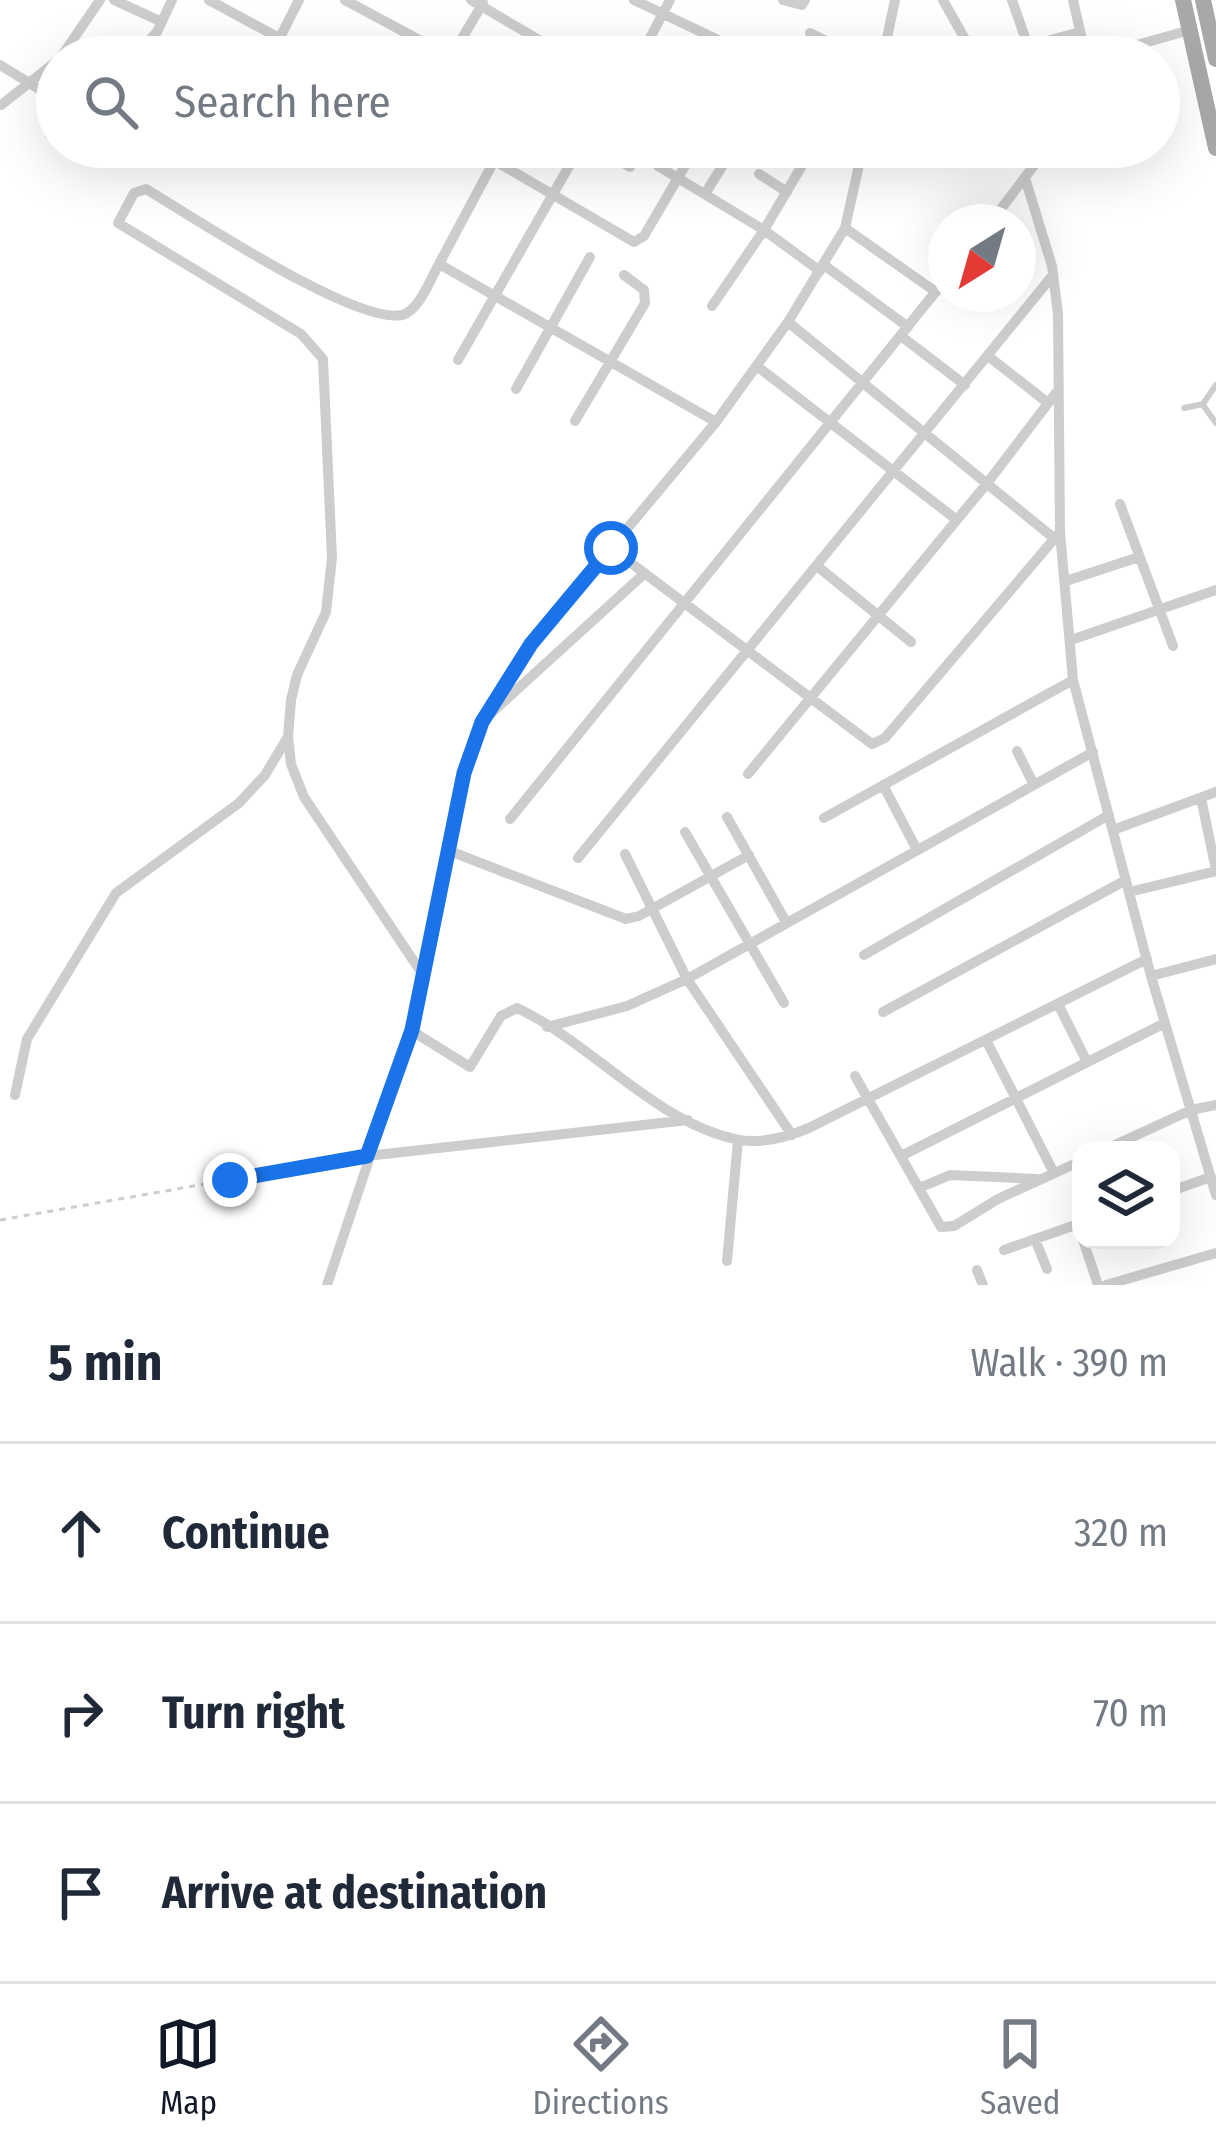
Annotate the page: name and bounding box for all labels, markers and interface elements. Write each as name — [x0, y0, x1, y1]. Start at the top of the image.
search box — [36, 36, 1180, 168]
icon: search — [78, 69, 144, 135]
text: Search here — [174, 75, 391, 129]
north arrow — [928, 204, 1036, 312]
route start — [584, 521, 638, 575]
map controls — [1072, 1141, 1180, 1249]
button: layers — [1072, 1141, 1180, 1249]
route end — [203, 1153, 257, 1207]
text: 5 min — [48, 1332, 163, 1394]
text: Walk · 390 m — [971, 1340, 1168, 1386]
icon: ahead — [48, 1500, 114, 1566]
text: Continue — [162, 1506, 330, 1560]
text: 320 m — [1074, 1510, 1168, 1556]
icon: right — [48, 1680, 114, 1746]
text: Turn right — [162, 1686, 345, 1740]
text: 70 m — [1093, 1690, 1168, 1736]
icon: arrive — [48, 1860, 114, 1926]
text: Arrive at destination — [162, 1866, 547, 1920]
tab: Map — [155, 2011, 221, 2123]
tab: Directions — [532, 2011, 669, 2123]
tab: Saved — [980, 2011, 1060, 2123]

